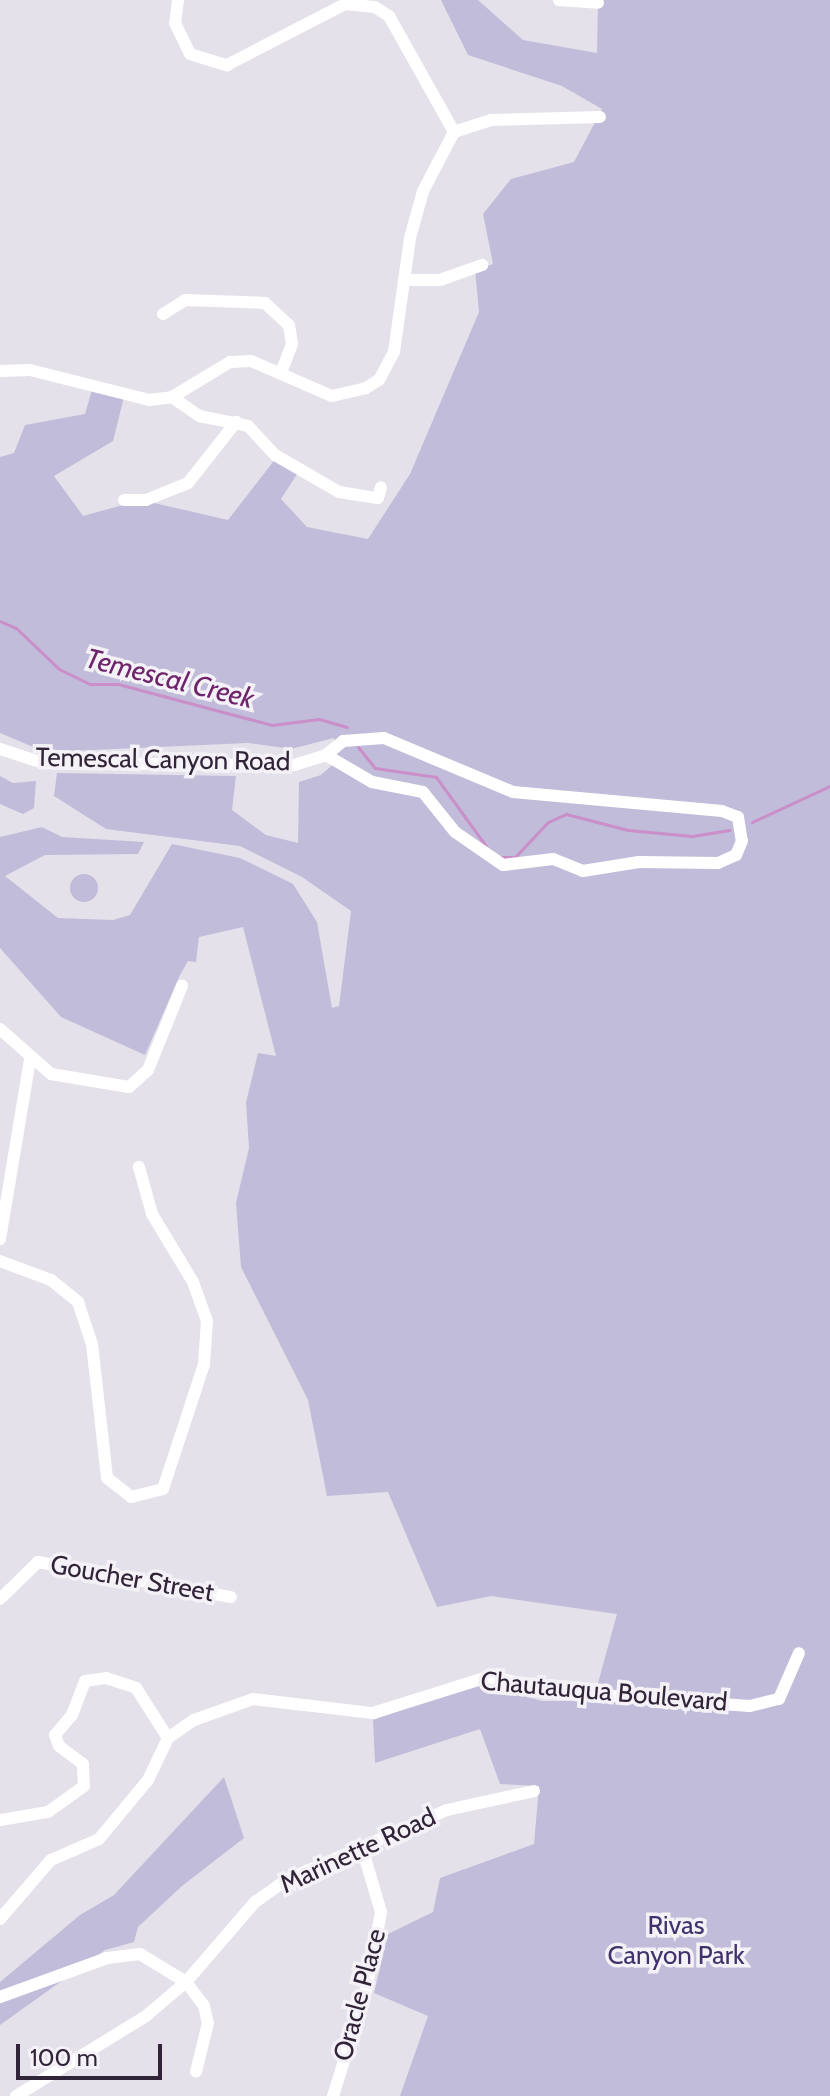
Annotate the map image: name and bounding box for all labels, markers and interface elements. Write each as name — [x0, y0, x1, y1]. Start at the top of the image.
water label: Temescal Creek — [82, 641, 258, 715]
street label: Temescal Canyon Road — [35, 742, 291, 778]
street label: Goucher Street — [48, 1549, 216, 1609]
street label: Chautauqua Boulevard — [479, 1666, 729, 1718]
street label: Marinette Road — [275, 1801, 441, 1901]
park label: Rivas Canyon Park — [607, 1910, 745, 1972]
street label: Oracle Place — [327, 1925, 393, 2065]
scale bar — [20, 2028, 166, 2078]
text: 100 m — [30, 2043, 98, 2072]

